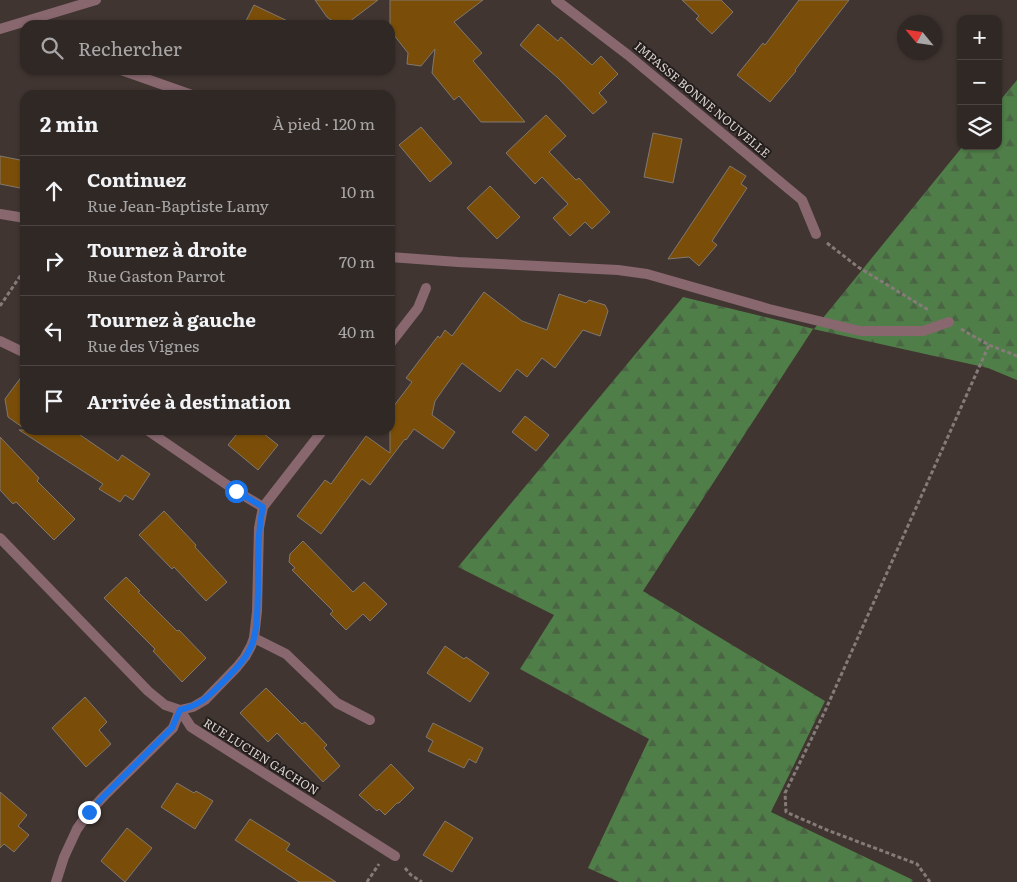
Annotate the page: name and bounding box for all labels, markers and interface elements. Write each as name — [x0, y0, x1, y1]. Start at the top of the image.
north arrow — [897, 15, 942, 60]
map controls — [957, 15, 1002, 150]
button: + — [957, 15, 1002, 60]
search box — [20, 20, 395, 75]
icon: search — [38, 34, 66, 62]
text: Rechercher — [78, 34, 182, 62]
street label: IMPASSE BONNE NOUVELLE — [631, 37, 775, 162]
button: − — [957, 60, 1002, 105]
button: layers — [957, 105, 1002, 150]
text: 2 min — [40, 107, 99, 138]
text: À pied · 120 m — [272, 111, 375, 135]
text: Continuez — [87, 165, 186, 193]
icon: ahead — [40, 177, 68, 205]
text: 10 m — [341, 179, 375, 203]
text: Rue Jean-Baptiste Lamy — [87, 193, 269, 217]
text: Tournez à droite — [87, 235, 247, 263]
icon: right — [40, 247, 68, 275]
text: 70 m — [339, 249, 375, 273]
text: Rue Gaston Parrot — [87, 263, 225, 287]
text: Tournez à gauche — [87, 305, 256, 333]
icon: left — [40, 317, 68, 345]
text: 40 m — [338, 319, 375, 343]
text: Rue des Vignes — [87, 333, 199, 357]
icon: arrive — [40, 387, 68, 415]
text: Arrivée à destination — [87, 387, 291, 415]
route start — [225, 480, 248, 503]
street label: RUE LUCIEN GACHON — [200, 713, 323, 799]
route end — [78, 801, 101, 824]

